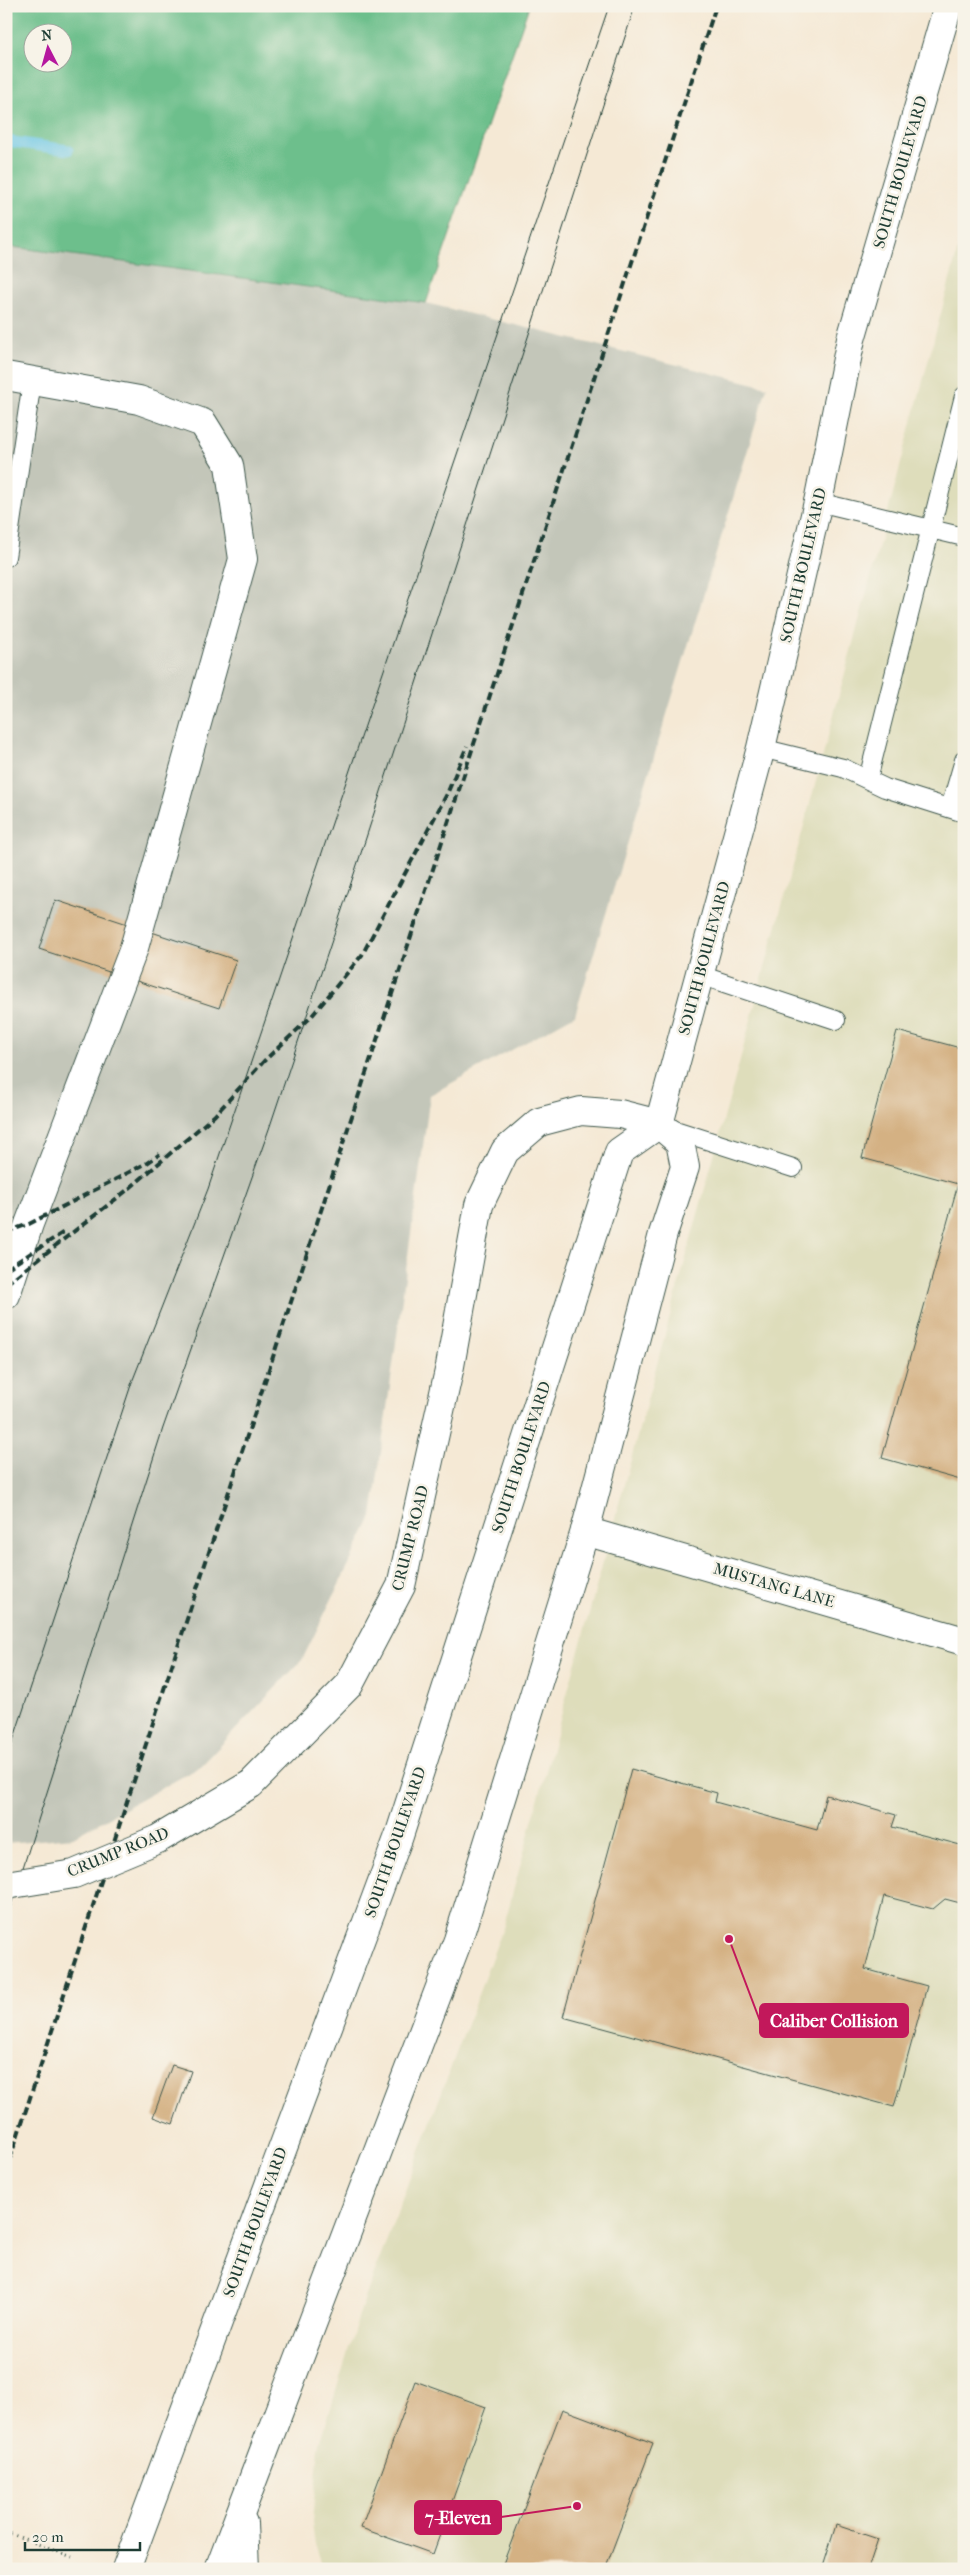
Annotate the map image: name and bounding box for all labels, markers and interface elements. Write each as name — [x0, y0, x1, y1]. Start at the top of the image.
north arrow — [22, 22, 72, 72]
text: N — [41, 27, 53, 45]
street label: SOUTH BOULEVARD — [869, 93, 931, 251]
street label: SOUTH BOULEVARD — [776, 486, 830, 644]
street label: SOUTH BOULEVARD — [674, 879, 734, 1037]
street label: SOUTH BOULEVARD — [487, 1379, 555, 1535]
street label: CRUMP ROAD — [388, 1483, 432, 1593]
street label: MUSTANG LANE — [711, 1559, 837, 1611]
street label: SOUTH BOULEVARD — [360, 1764, 430, 1920]
street label: CRUMP ROAD — [64, 1823, 172, 1881]
callout: Caliber Collision — [760, 2004, 908, 2037]
text: Caliber Collision — [770, 2011, 899, 2032]
street label: SOUTH BOULEVARD — [219, 2144, 291, 2300]
callout: 7-Eleven — [415, 2501, 501, 2534]
text: 7-Eleven — [424, 2508, 491, 2529]
scale bar — [25, 2520, 140, 2552]
text: 20 m — [32, 2528, 64, 2546]

